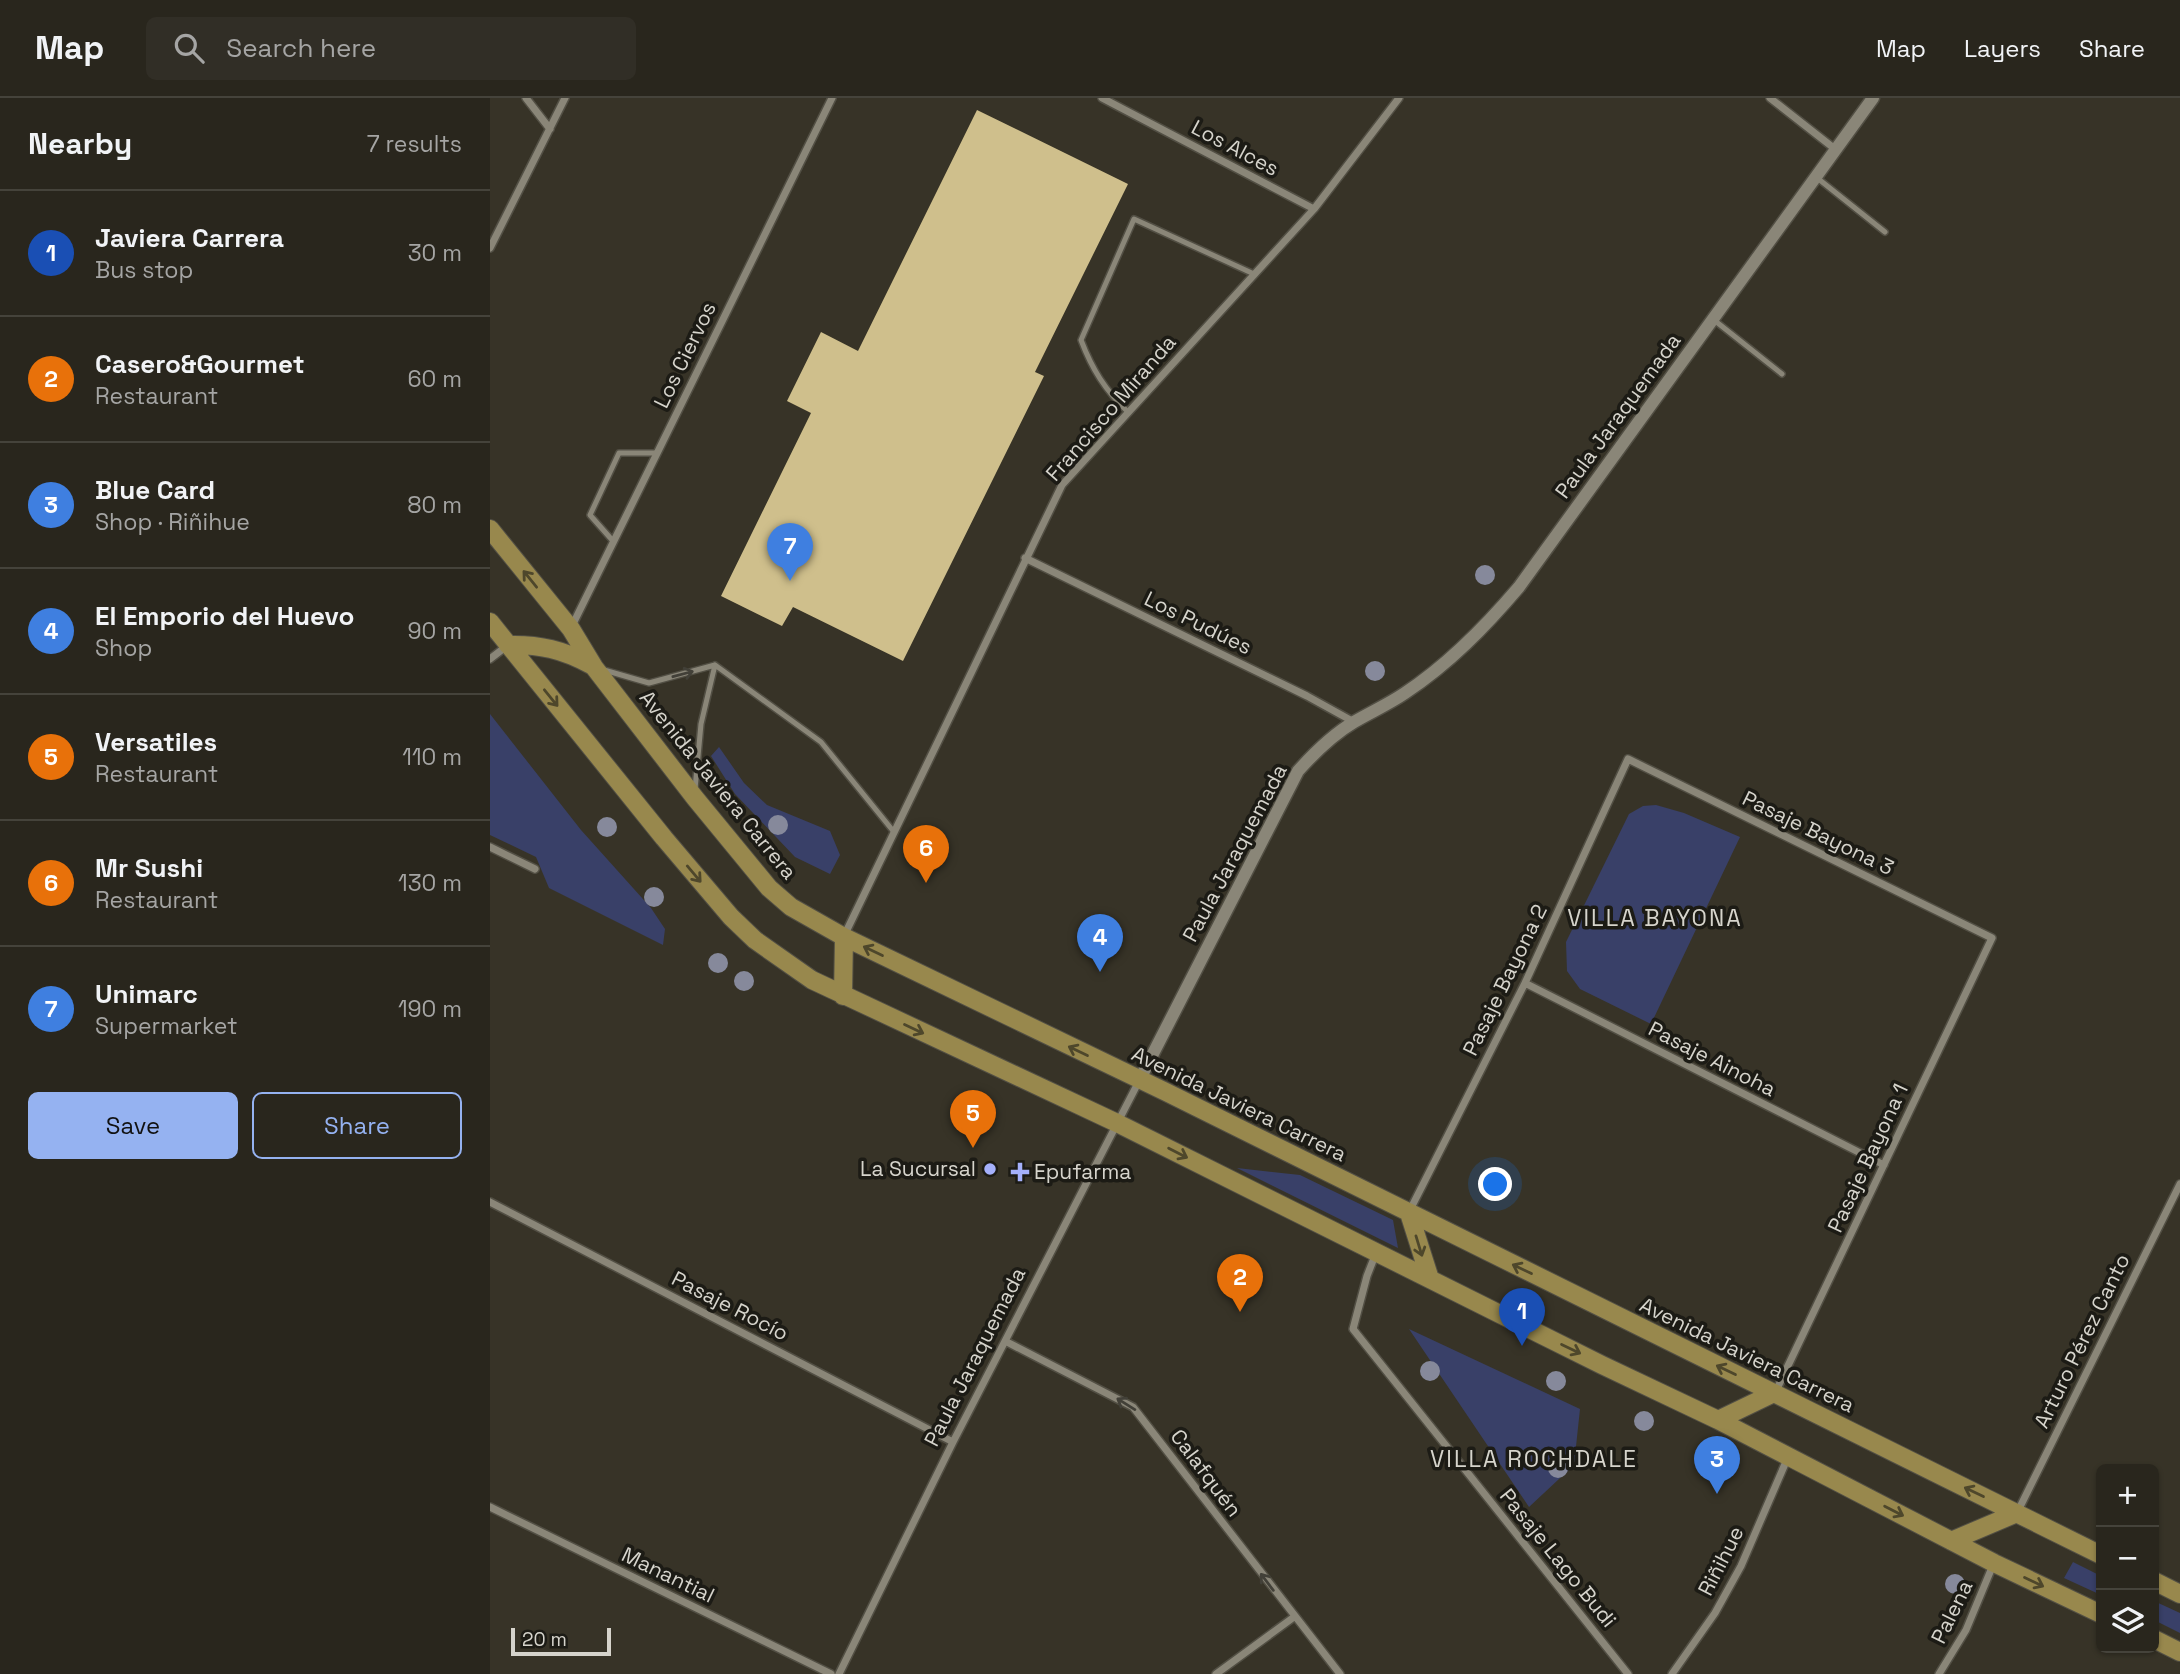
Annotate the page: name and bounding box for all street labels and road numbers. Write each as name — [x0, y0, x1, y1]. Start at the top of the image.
street label: Los Alces — [1187, 113, 1284, 182]
street label: Los Ciervos — [647, 297, 722, 412]
street label: Paula Jaraquemada — [1549, 328, 1687, 503]
street label: Francisco Miranda — [1040, 329, 1181, 486]
street label: Los Pudúes — [1140, 585, 1256, 660]
street label: Avenida Javiera Carrera — [634, 685, 803, 885]
street label: Paula Jaraquemada — [1176, 759, 1293, 946]
street label: Pasaje Bayona 3 — [1738, 784, 1898, 881]
street label: Pasaje Bayona 2 — [1456, 900, 1553, 1060]
street label: Pasaje Ainoha — [1644, 1015, 1780, 1102]
street label: Avenida Javiera Carrera — [1127, 1040, 1351, 1167]
street label: Pasaje Bayona 1 — [1821, 1079, 1914, 1236]
street label: Arturo Pérez Canto — [2028, 1249, 2135, 1432]
street label: Paula Jaraquemada — [918, 1263, 1031, 1451]
street label: Pasaje Rocío — [667, 1265, 793, 1346]
street label: Avenida Javiera Carrera — [1635, 1291, 1859, 1418]
street label: Calafquén — [1165, 1424, 1248, 1522]
street label: Pasaje Lago Budi — [1494, 1483, 1623, 1633]
street label: Riñihue — [1692, 1521, 1749, 1600]
street label: Manantial — [617, 1541, 719, 1609]
street label: Palena — [1925, 1576, 1978, 1648]

